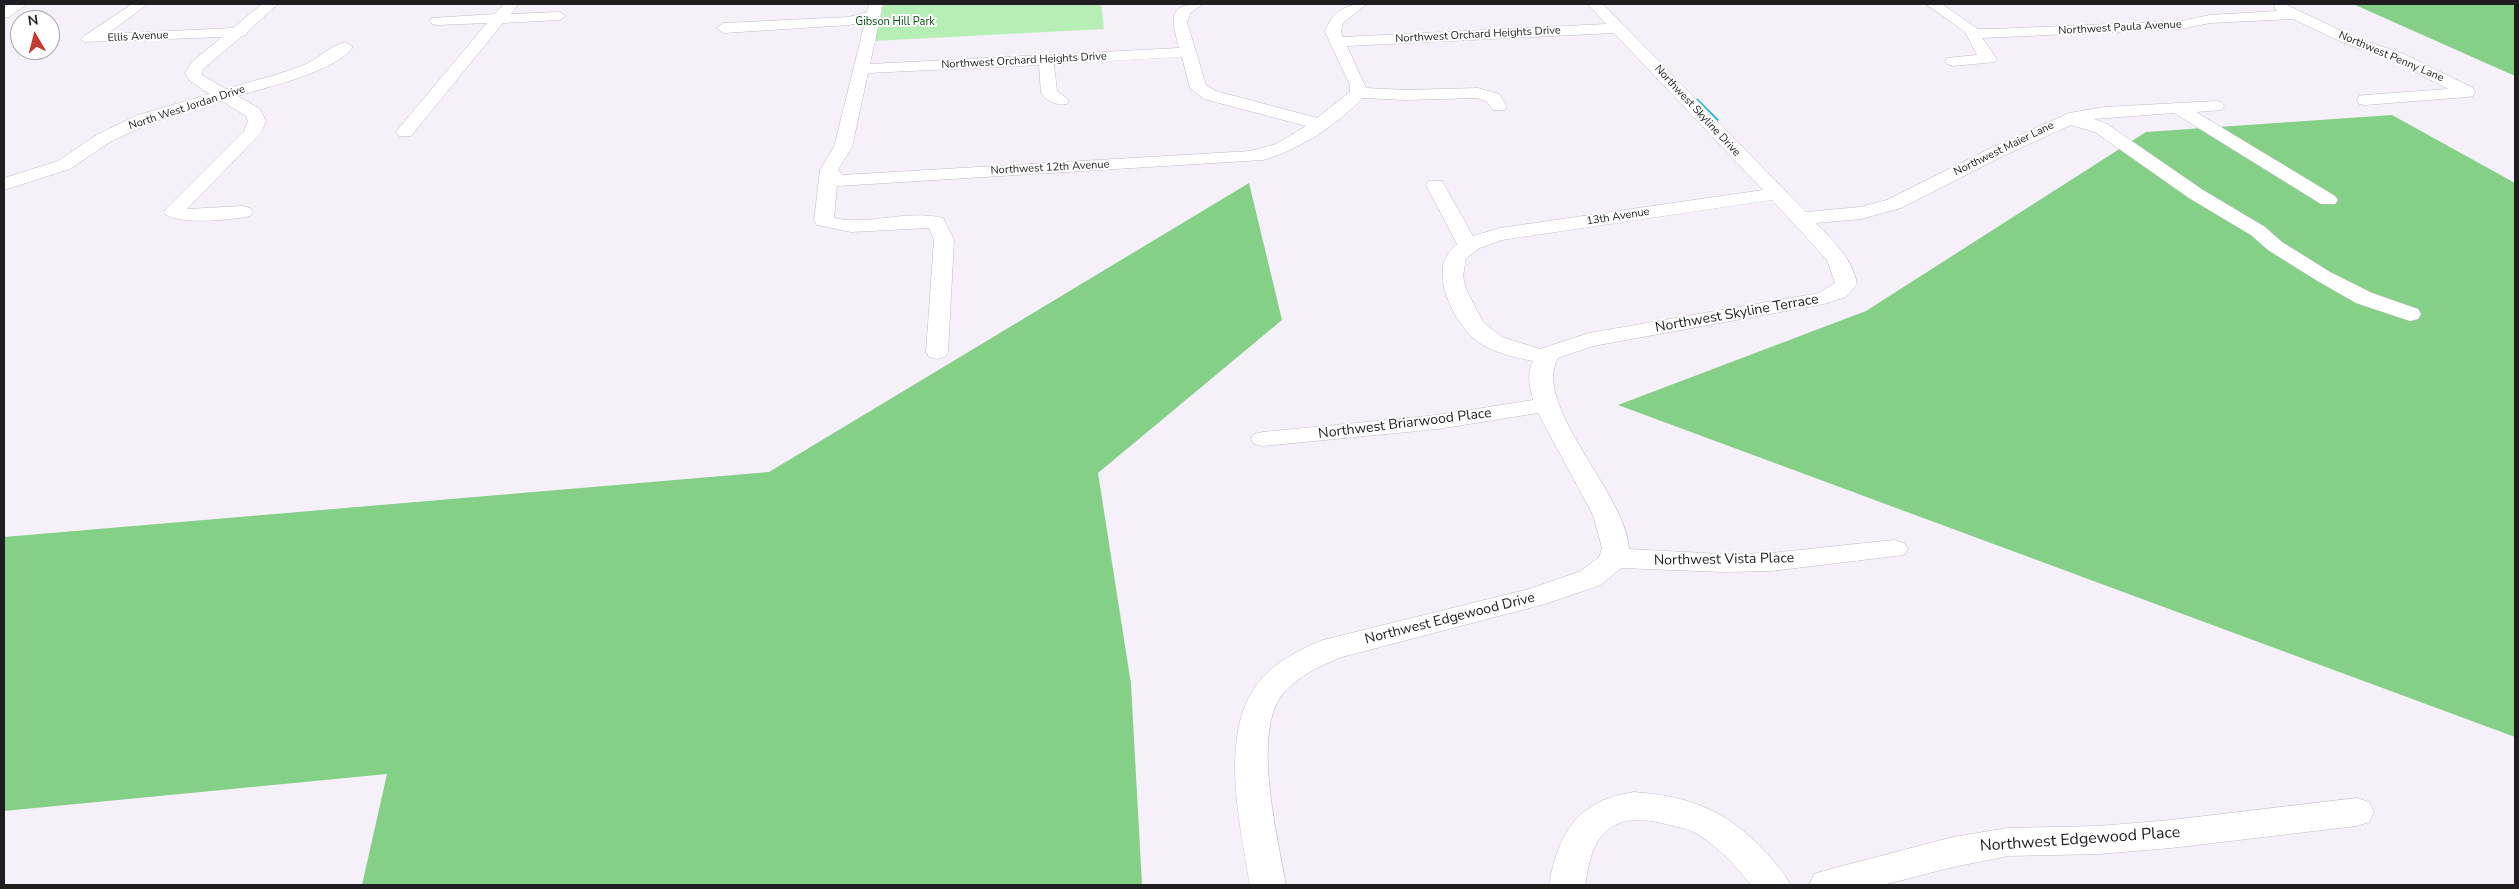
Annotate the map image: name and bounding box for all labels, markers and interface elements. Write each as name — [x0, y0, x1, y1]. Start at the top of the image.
north arrow — [10, 10, 60, 60]
text: N — [26, 11, 39, 31]
park label: Gibson Hill Park — [855, 15, 935, 29]
street label: Northwest Paula Avenue — [2058, 18, 2182, 38]
street label: Northwest Orchard Heights Drive — [1395, 24, 1561, 46]
street label: Ellis Avenue — [107, 29, 169, 45]
street label: Northwest Penny Lane — [2336, 29, 2446, 85]
street label: Northwest Orchard Heights Drive — [941, 50, 1107, 72]
street label: Northwest Skyline Drive — [1651, 63, 1743, 159]
street label: North West Jordan Drive — [127, 83, 247, 133]
street label: Northwest Maier Lane — [1952, 119, 2056, 179]
street label: Northwest 12th Avenue — [990, 158, 1110, 178]
street label: 13th Avenue — [1586, 206, 1650, 228]
street label: Northwest Skyline Terrace — [1654, 291, 1820, 337]
street label: Northwest Briarwood Place — [1317, 405, 1493, 443]
street label: Northwest Vista Place — [1654, 550, 1794, 570]
street label: Northwest Edgewood Drive — [1363, 590, 1537, 648]
street label: Northwest Edgewood Place — [1979, 823, 2181, 857]

